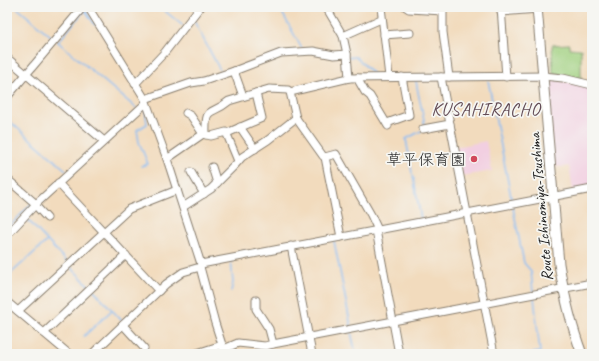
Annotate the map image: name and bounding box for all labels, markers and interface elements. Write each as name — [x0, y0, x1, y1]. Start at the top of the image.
district label: KUSAHIRACHO — [431, 98, 542, 120]
street label: Route Ichinomiya-Tsushima — [524, 131, 557, 282]
place label: 草平保育園 — [386, 150, 466, 170]
marker: 草平保育園 — [469, 154, 479, 164]

